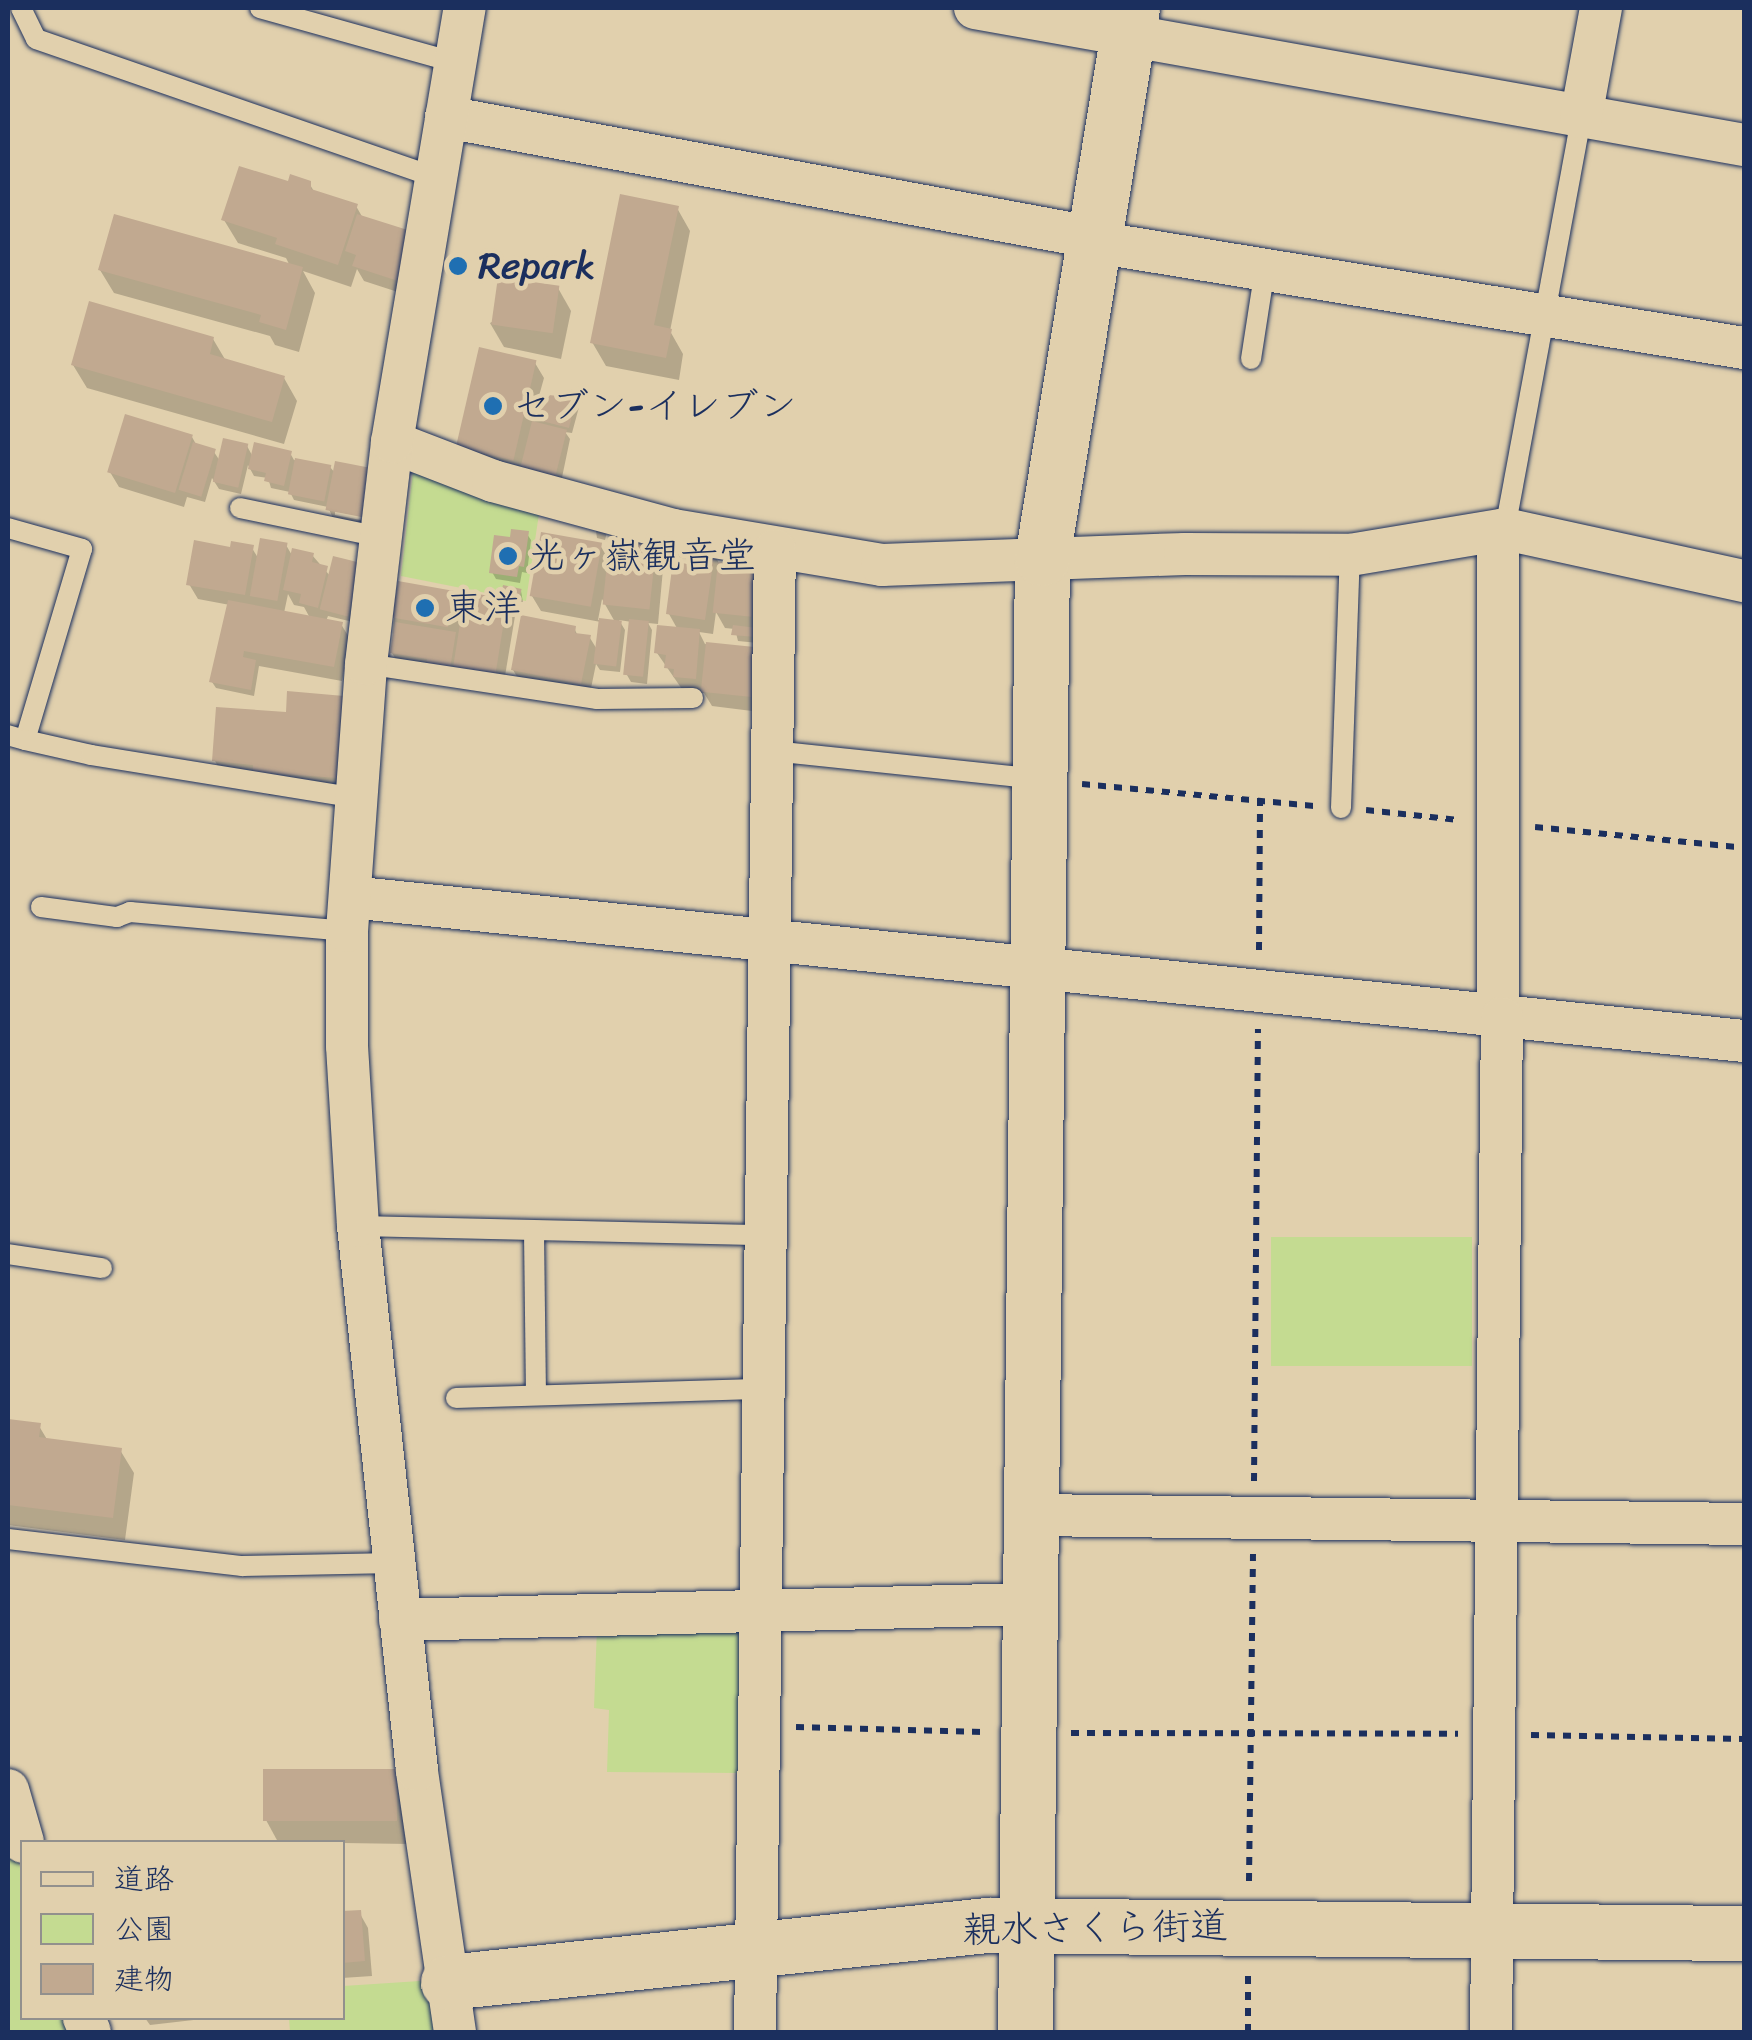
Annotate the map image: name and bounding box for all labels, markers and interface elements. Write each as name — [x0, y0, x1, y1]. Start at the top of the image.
place label: Repark — [478, 243, 595, 289]
marker: Repark — [447, 255, 469, 277]
place label: セブン-イレブン — [513, 383, 797, 429]
marker: セブン-イレブン — [482, 395, 504, 417]
place label: 光ヶ嶽観音堂 — [528, 533, 756, 579]
marker: 光ヶ嶽観音堂 — [497, 545, 519, 567]
place label: 東洋 — [445, 585, 521, 631]
marker: 東洋 — [414, 597, 436, 619]
legend — [20, 1840, 345, 2020]
text: 道路 — [114, 1852, 174, 1906]
text: 公園 — [114, 1902, 174, 1956]
street label: 親水さくら街道 — [962, 1903, 1228, 1953]
text: 建物 — [114, 1952, 174, 2006]

